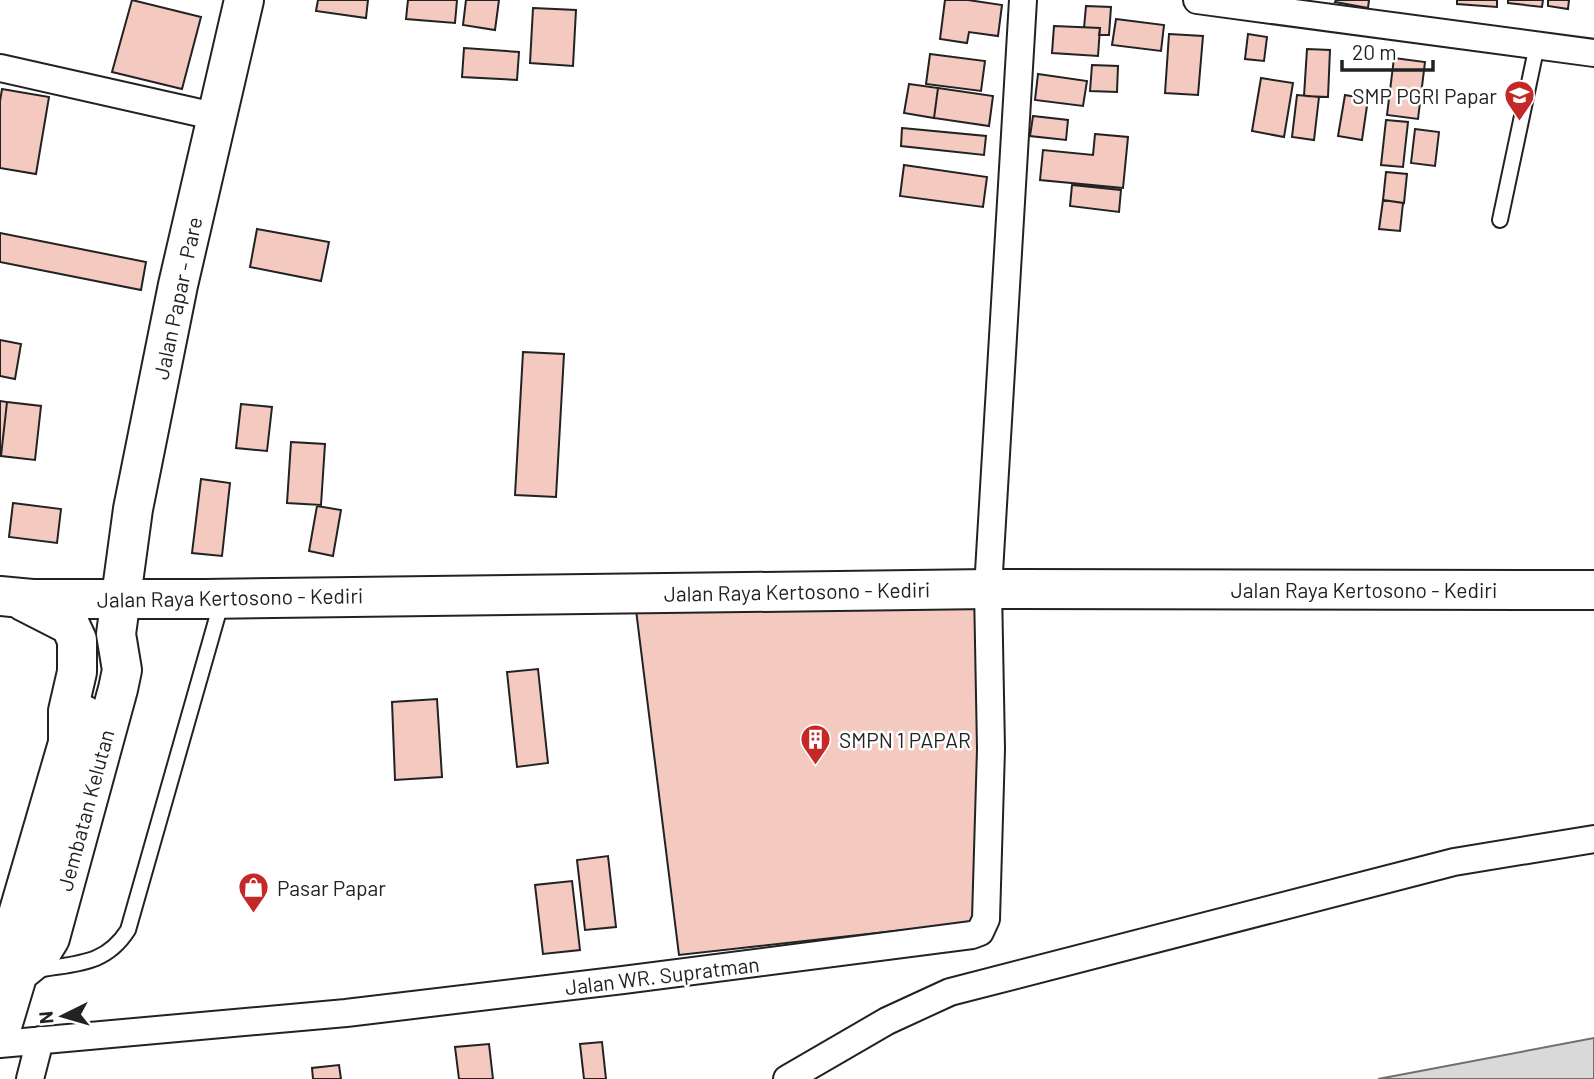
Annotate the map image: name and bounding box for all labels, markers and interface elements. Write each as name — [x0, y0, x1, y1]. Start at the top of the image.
scale bar — [1342, 28, 1433, 72]
text: 20 m — [1352, 39, 1397, 64]
school or university icon: SMP PGRI Papar — [1503, 78, 1537, 122]
place label: SMP PGRI Papar — [1352, 83, 1497, 108]
street label: Jalan Papar - Pare — [148, 214, 206, 382]
street label: Jalan Raya Kertosono - Kediri — [664, 576, 930, 606]
street label: Jalan Raya Kertosono - Kediri — [1231, 577, 1497, 602]
street label: Jalan Raya Kertosono - Kediri — [97, 582, 363, 612]
building icon: SMPN 1 PAPAR — [799, 722, 833, 766]
street label: Jembatan Kelutan — [51, 727, 119, 893]
place label: SMPN 1 PAPAR — [839, 727, 971, 752]
shop icon: Pasar Papar — [237, 870, 271, 914]
place label: Pasar Papar — [277, 875, 386, 900]
street label: Jalan WR. Supratman — [563, 951, 761, 999]
north arrow — [28, 981, 98, 1051]
text: N — [34, 1010, 58, 1025]

